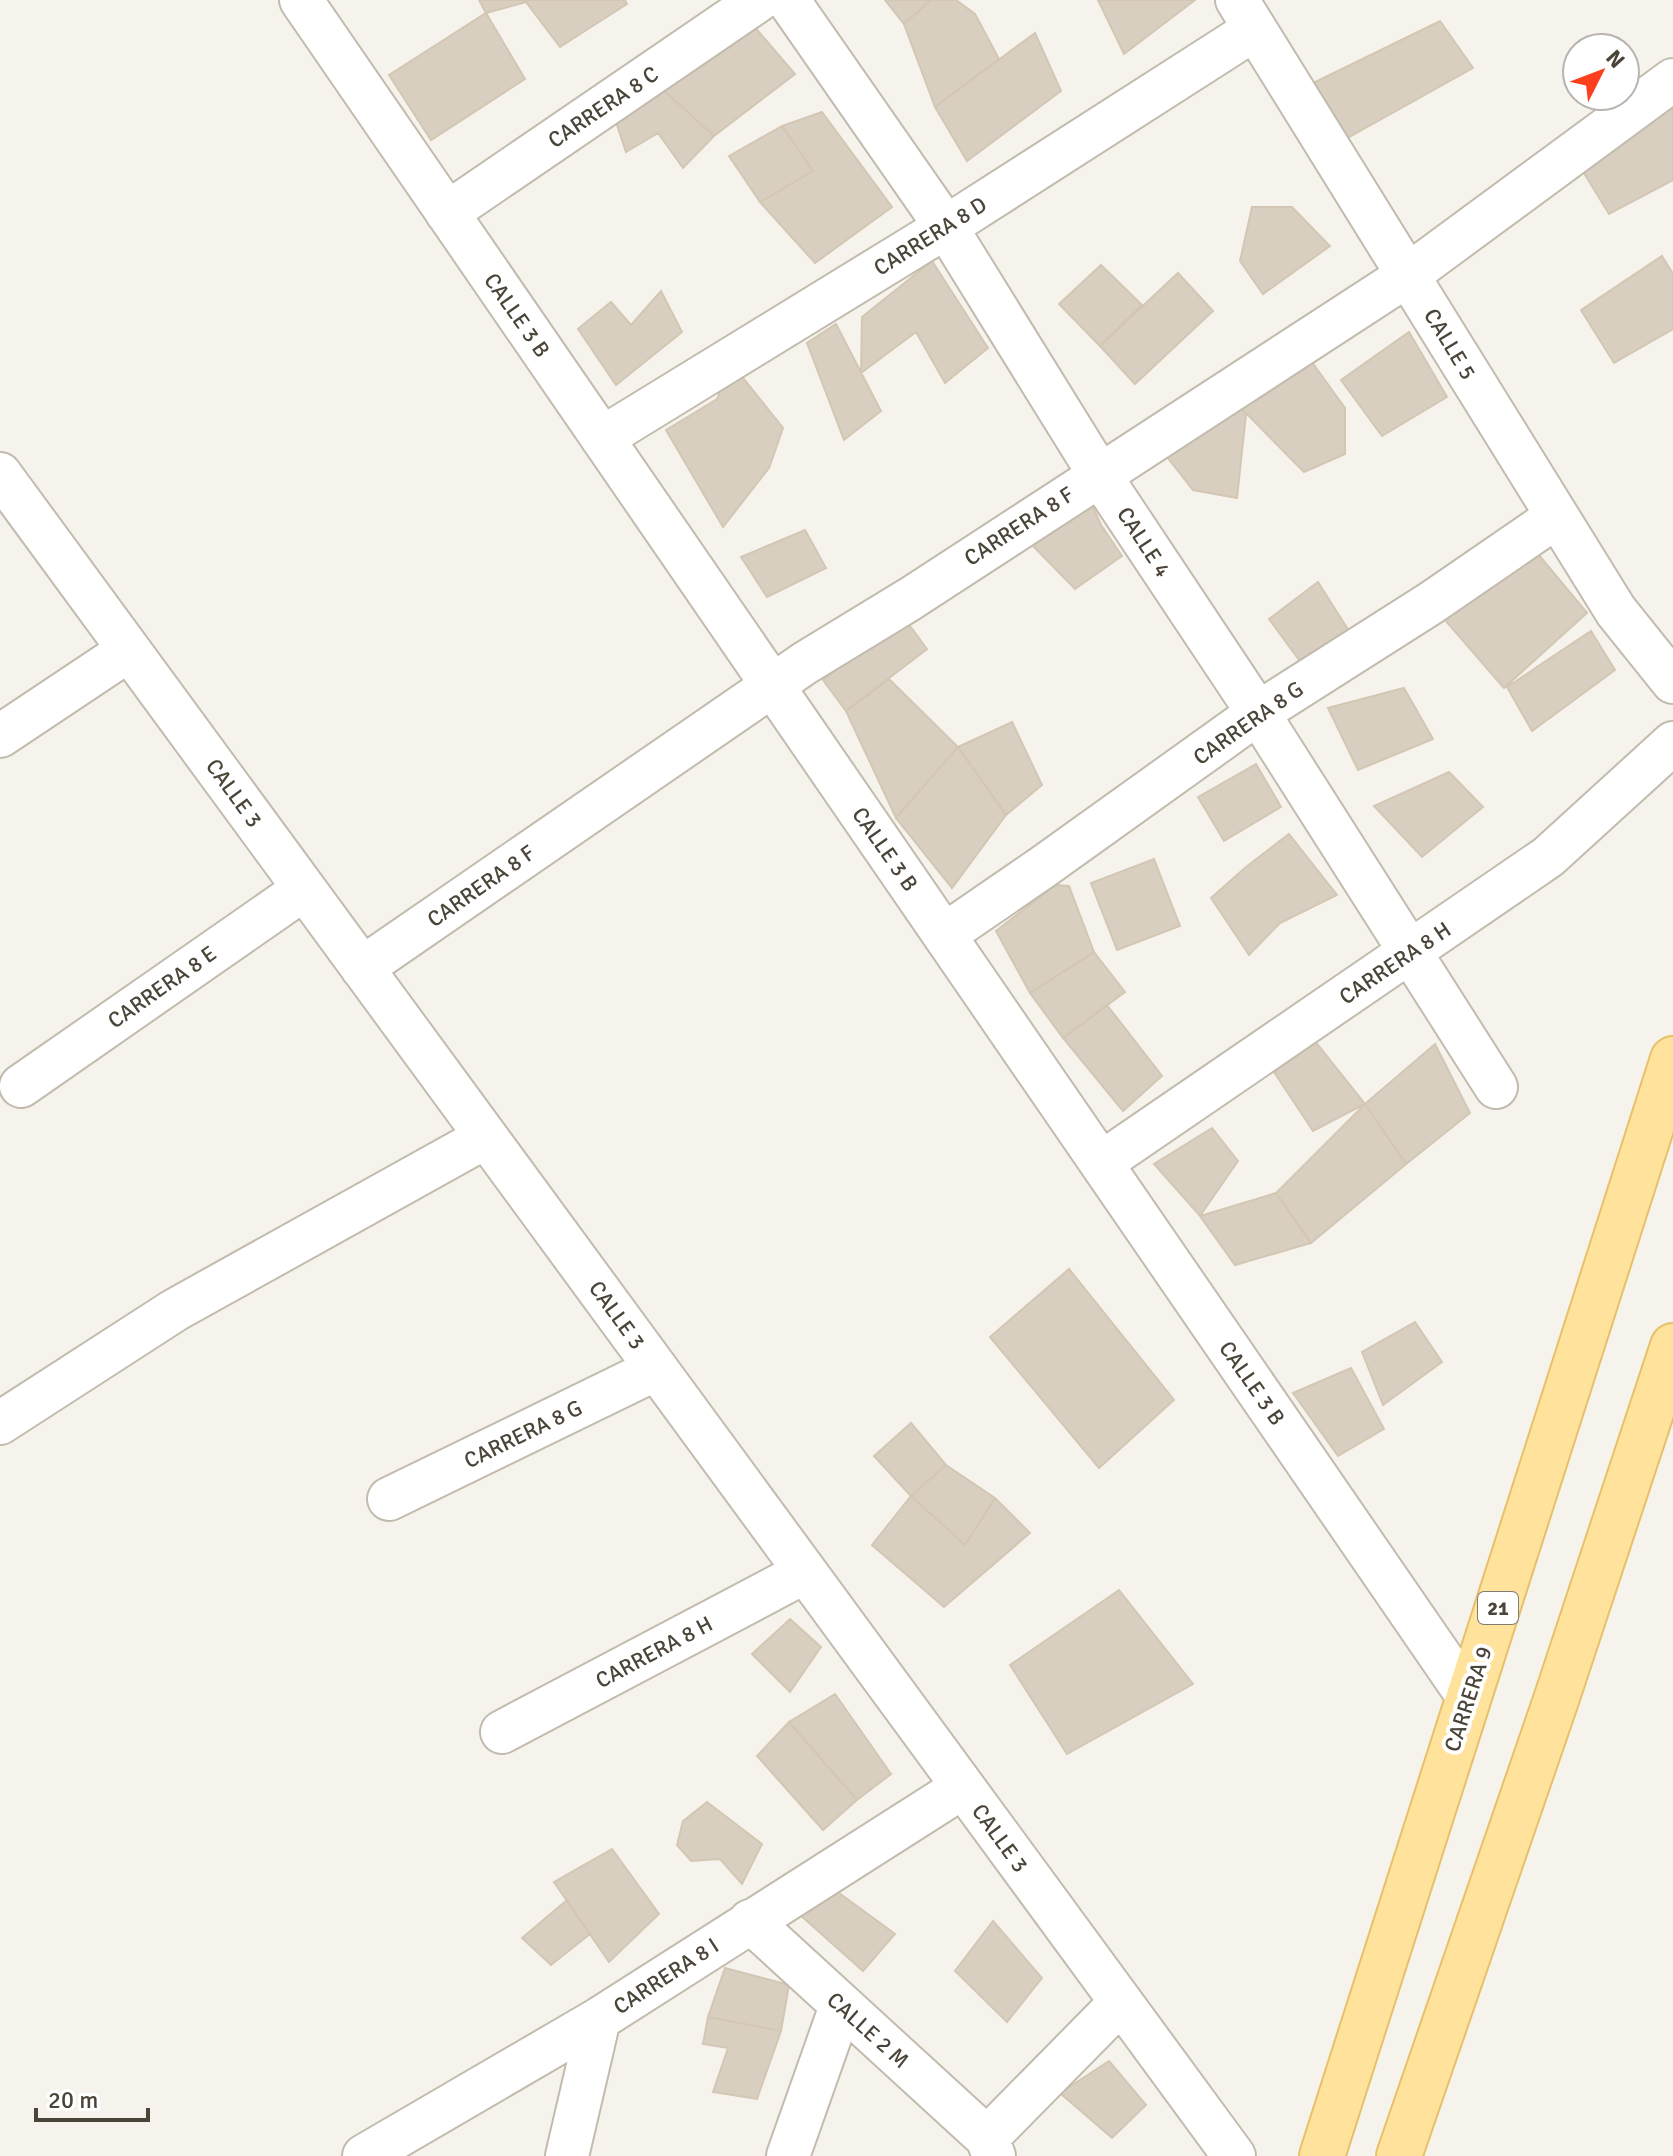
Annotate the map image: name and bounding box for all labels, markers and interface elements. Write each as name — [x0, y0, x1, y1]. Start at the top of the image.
north arrow — [1561, 32, 1641, 112]
text: N — [1600, 44, 1631, 74]
street label: CARRERA 8 C — [543, 60, 663, 154]
street label: CARRERA 8 D — [869, 191, 991, 281]
street label: CALLE 3 B — [478, 268, 556, 362]
street label: CALLE 5 — [1418, 303, 1482, 385]
street label: CARRERA 8 F — [959, 481, 1079, 571]
street label: CALLE 4 — [1111, 502, 1177, 582]
street label: CARRERA 8 G — [1188, 675, 1308, 771]
street label: CALLE 3 — [200, 753, 268, 833]
street label: CALLE 3 B — [846, 802, 924, 896]
street label: CARRERA 8 F — [422, 839, 540, 933]
street label: CARRERA 8 H — [1334, 916, 1456, 1010]
street label: CARRERA 8 E — [103, 940, 221, 1034]
street label: CALLE 3 — [583, 1275, 651, 1355]
street label: CALLE 3 B — [1213, 1336, 1291, 1430]
street label: CARRERA 8 G — [460, 1394, 586, 1474]
road number: 21 — [1478, 1592, 1518, 1624]
street label: CARRERA 8 H — [591, 1610, 717, 1694]
street label: CARRERA 9 — [1438, 1643, 1498, 1755]
street label: CALLE 3 — [966, 1798, 1034, 1878]
street label: CARRERA 8 I — [608, 1932, 724, 2020]
street label: CALLE 2 M — [821, 1986, 915, 2074]
scale bar — [36, 2072, 148, 2122]
text: 20 m — [48, 2085, 98, 2115]

